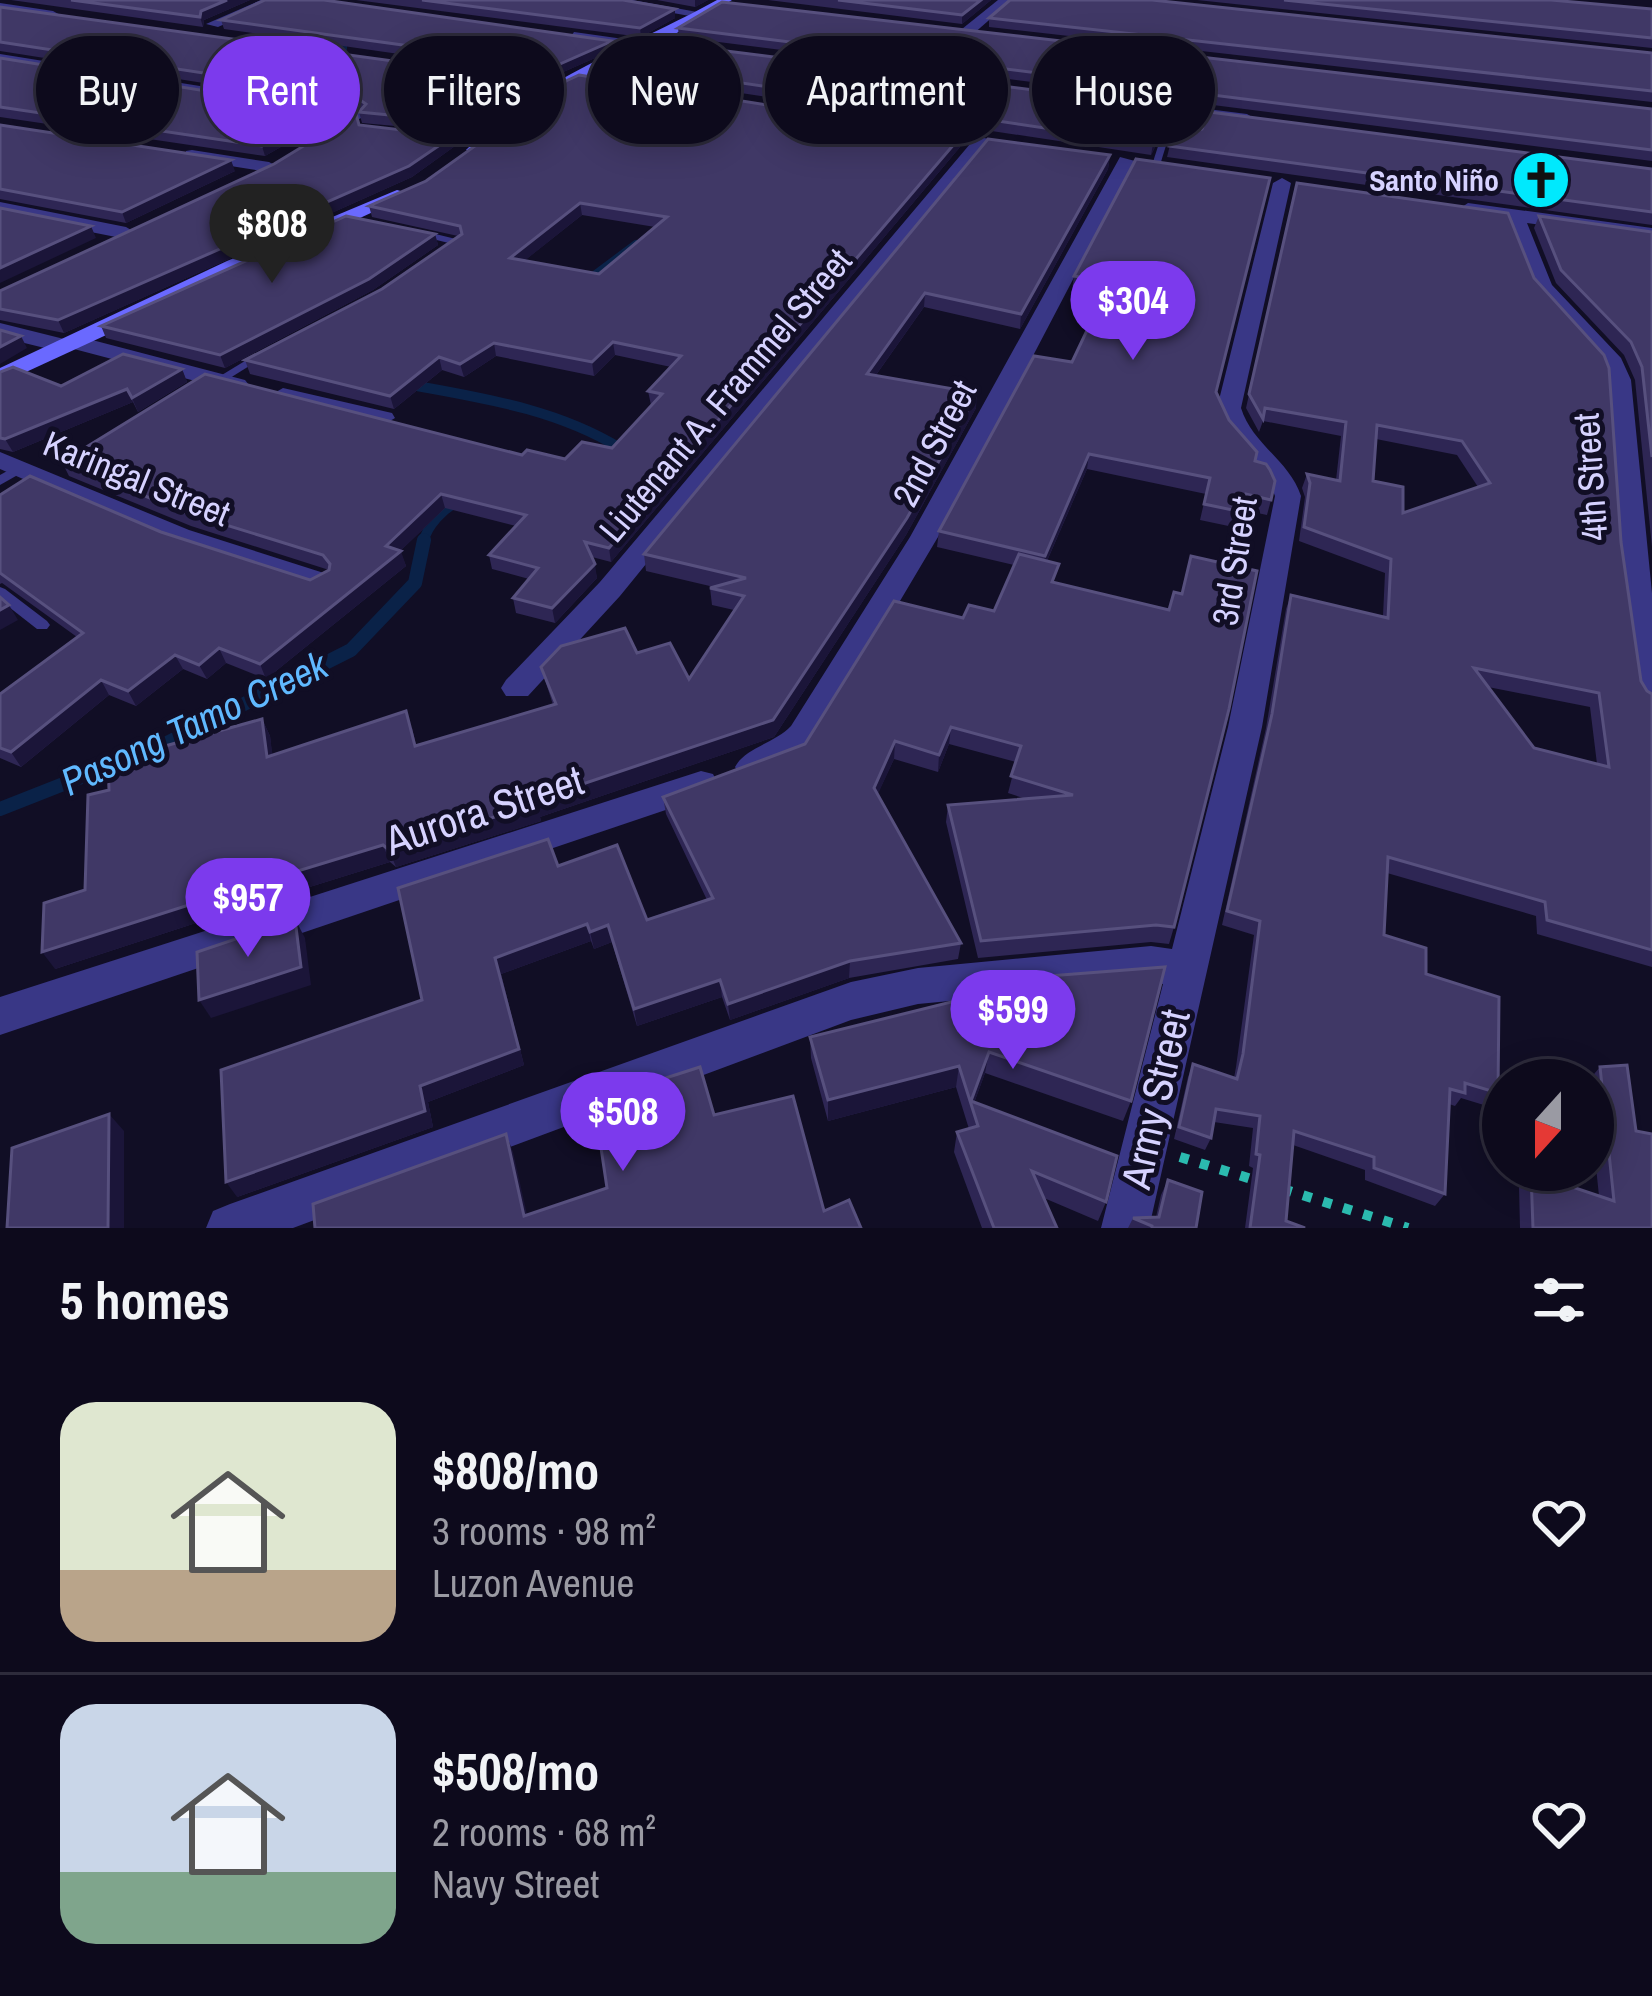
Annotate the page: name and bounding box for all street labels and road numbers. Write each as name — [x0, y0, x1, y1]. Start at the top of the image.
street label: Liutenant A. Frammel Street — [588, 238, 862, 552]
street label: 2nd Street — [881, 372, 987, 514]
street label: 4th Street — [1562, 411, 1618, 543]
street label: Karingal Street — [37, 419, 237, 537]
street label: 3rd Street — [1200, 493, 1268, 629]
street label: Aurora Street — [377, 752, 590, 869]
street label: Army Street — [1107, 1004, 1203, 1195]

